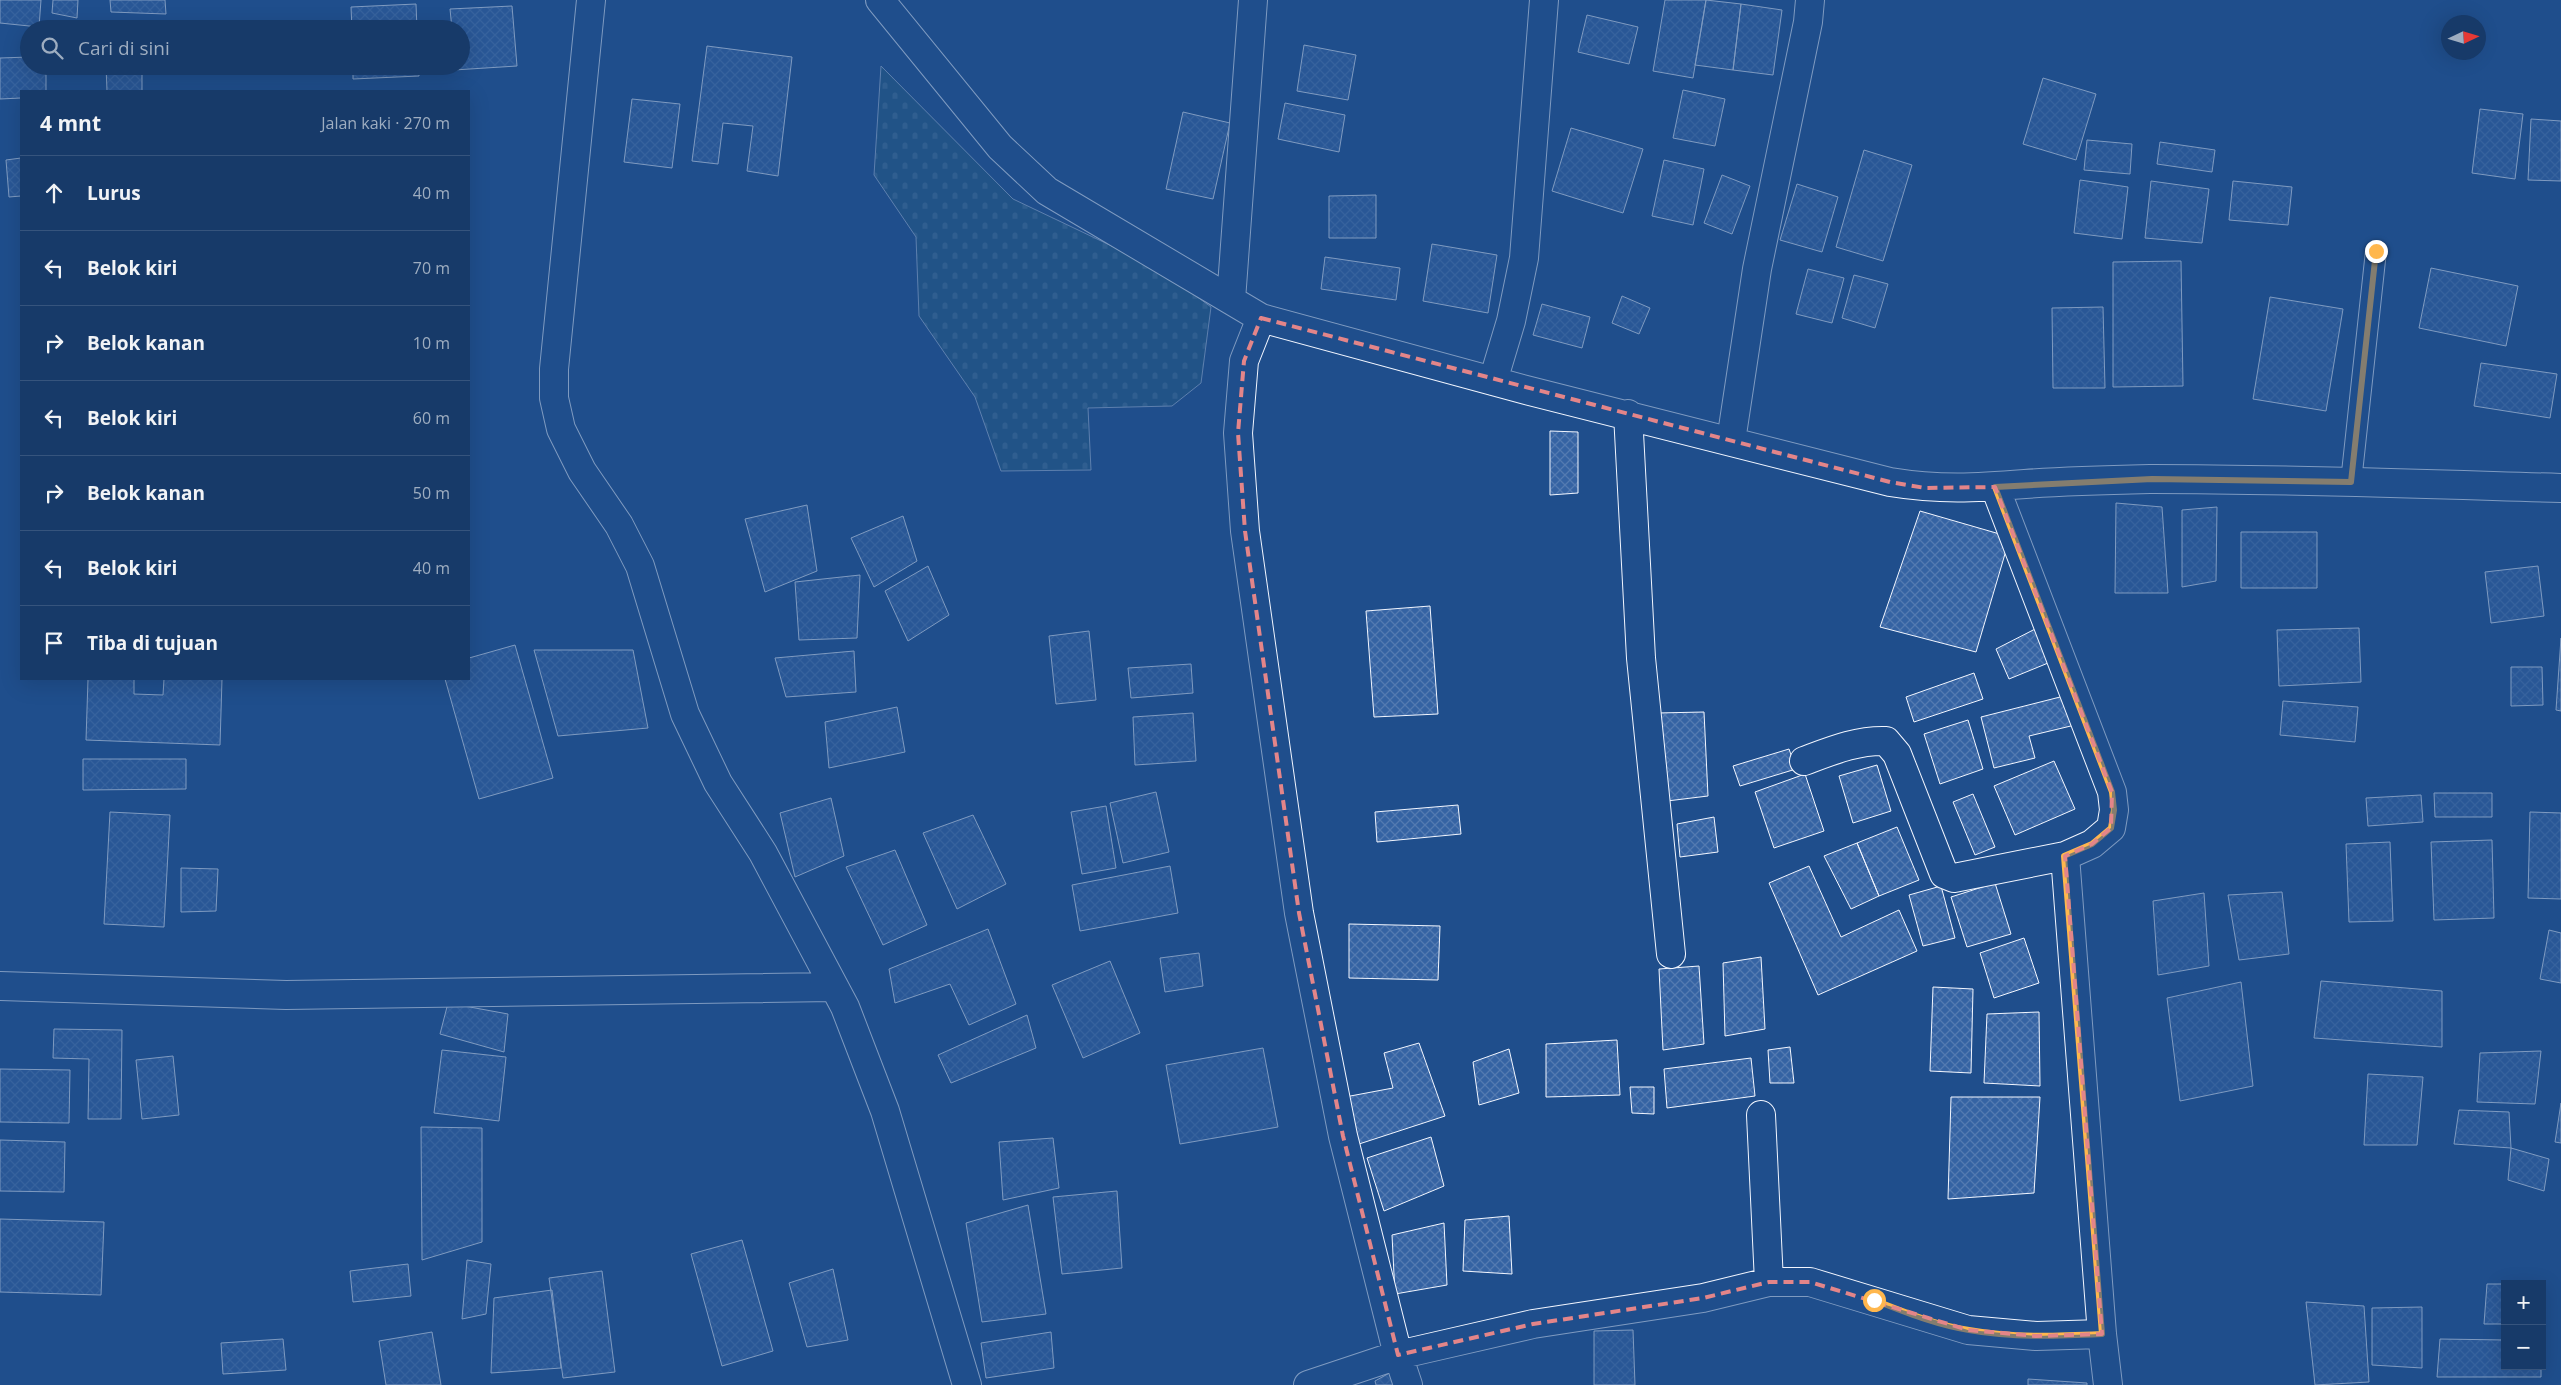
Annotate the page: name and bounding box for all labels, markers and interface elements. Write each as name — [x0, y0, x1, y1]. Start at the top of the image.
north arrow — [2441, 15, 2486, 60]
search box — [20, 20, 470, 75]
icon: search — [38, 34, 66, 62]
text: Cari di sini — [78, 35, 170, 61]
text: 4 mnt — [40, 109, 101, 137]
text: Jalan kaki · 270 m — [321, 112, 450, 134]
icon: ahead — [40, 179, 68, 207]
text: Lurus — [87, 180, 141, 206]
text: 40 m — [413, 182, 450, 204]
route end — [2365, 240, 2388, 263]
icon: left — [40, 254, 68, 282]
text: Belok kiri — [87, 255, 177, 281]
text: 70 m — [413, 257, 450, 279]
icon: right — [40, 329, 68, 357]
text: Belok kanan — [87, 330, 205, 356]
text: 10 m — [413, 332, 450, 354]
icon: left — [40, 404, 68, 432]
text: Belok kiri — [87, 405, 177, 431]
text: 60 m — [413, 407, 450, 429]
icon: right — [40, 479, 68, 507]
text: Belok kanan — [87, 480, 205, 506]
text: 50 m — [413, 482, 450, 504]
icon: left — [40, 554, 68, 582]
text: Belok kiri — [87, 555, 177, 581]
text: 40 m — [413, 557, 450, 579]
icon: arrive — [40, 629, 68, 657]
text: Tiba di tujuan — [87, 630, 218, 656]
map controls — [2501, 1280, 2546, 1370]
button: + — [2501, 1280, 2546, 1325]
route start — [1863, 1289, 1886, 1312]
button: − — [2501, 1325, 2546, 1370]

